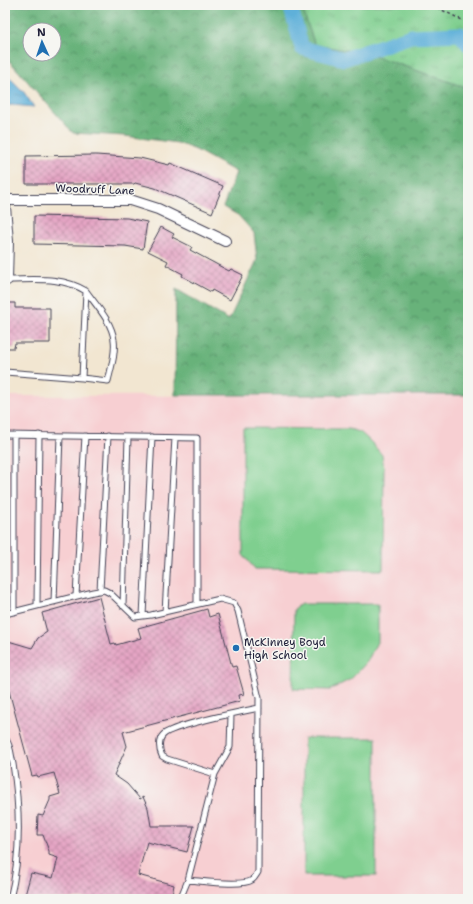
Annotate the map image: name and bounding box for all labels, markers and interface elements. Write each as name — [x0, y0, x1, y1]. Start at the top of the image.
north arrow — [22, 22, 62, 62]
text: N — [37, 25, 47, 40]
street label: Woodruff Lane — [55, 181, 135, 198]
place label: McKinney Boyd High School — [244, 635, 326, 663]
marker: McKinney Boyd High School — [231, 643, 241, 653]

